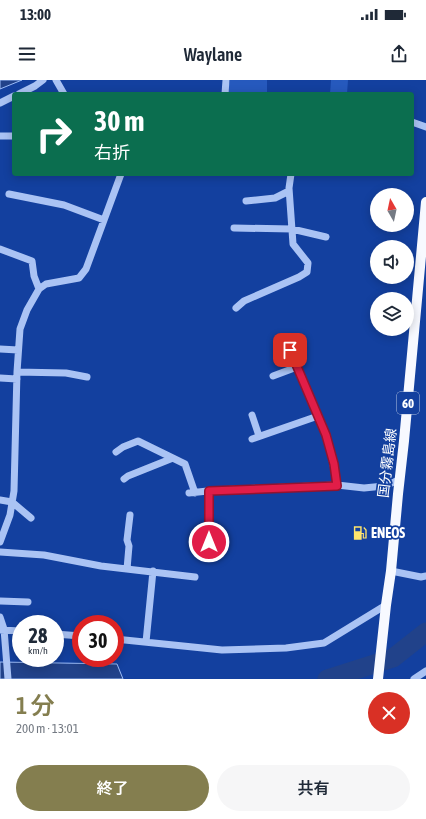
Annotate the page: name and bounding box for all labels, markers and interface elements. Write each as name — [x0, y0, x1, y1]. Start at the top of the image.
text: 13:00 — [20, 6, 51, 23]
icon: menu — [16, 43, 38, 65]
icon: share — [388, 43, 410, 65]
text: Waylane — [184, 44, 242, 65]
text: 30 m — [94, 105, 144, 137]
icon: right — [28, 108, 80, 160]
text: 右折 — [94, 142, 130, 163]
north arrow — [370, 188, 414, 232]
map controls — [370, 188, 414, 336]
button: sound — [370, 240, 414, 284]
button: layers — [370, 292, 414, 336]
pin — [273, 333, 307, 367]
icon: arrive — [279, 339, 301, 361]
road number: 60 — [397, 392, 419, 414]
street label: 国分霧島線 — [375, 427, 399, 499]
position arrow — [188, 521, 230, 563]
fuel station icon: ENEOS — [352, 525, 368, 541]
place label: ENEOS — [371, 525, 405, 541]
speed limit sign: 30 — [72, 615, 124, 667]
text: 28 — [29, 624, 47, 647]
text: km/h — [28, 645, 48, 656]
text: 1 分 — [16, 692, 55, 719]
button: close — [368, 692, 410, 734]
text: 200 m · 13:01 — [16, 721, 79, 736]
button: 終了 — [16, 765, 209, 811]
button: 共有 — [217, 765, 410, 811]

